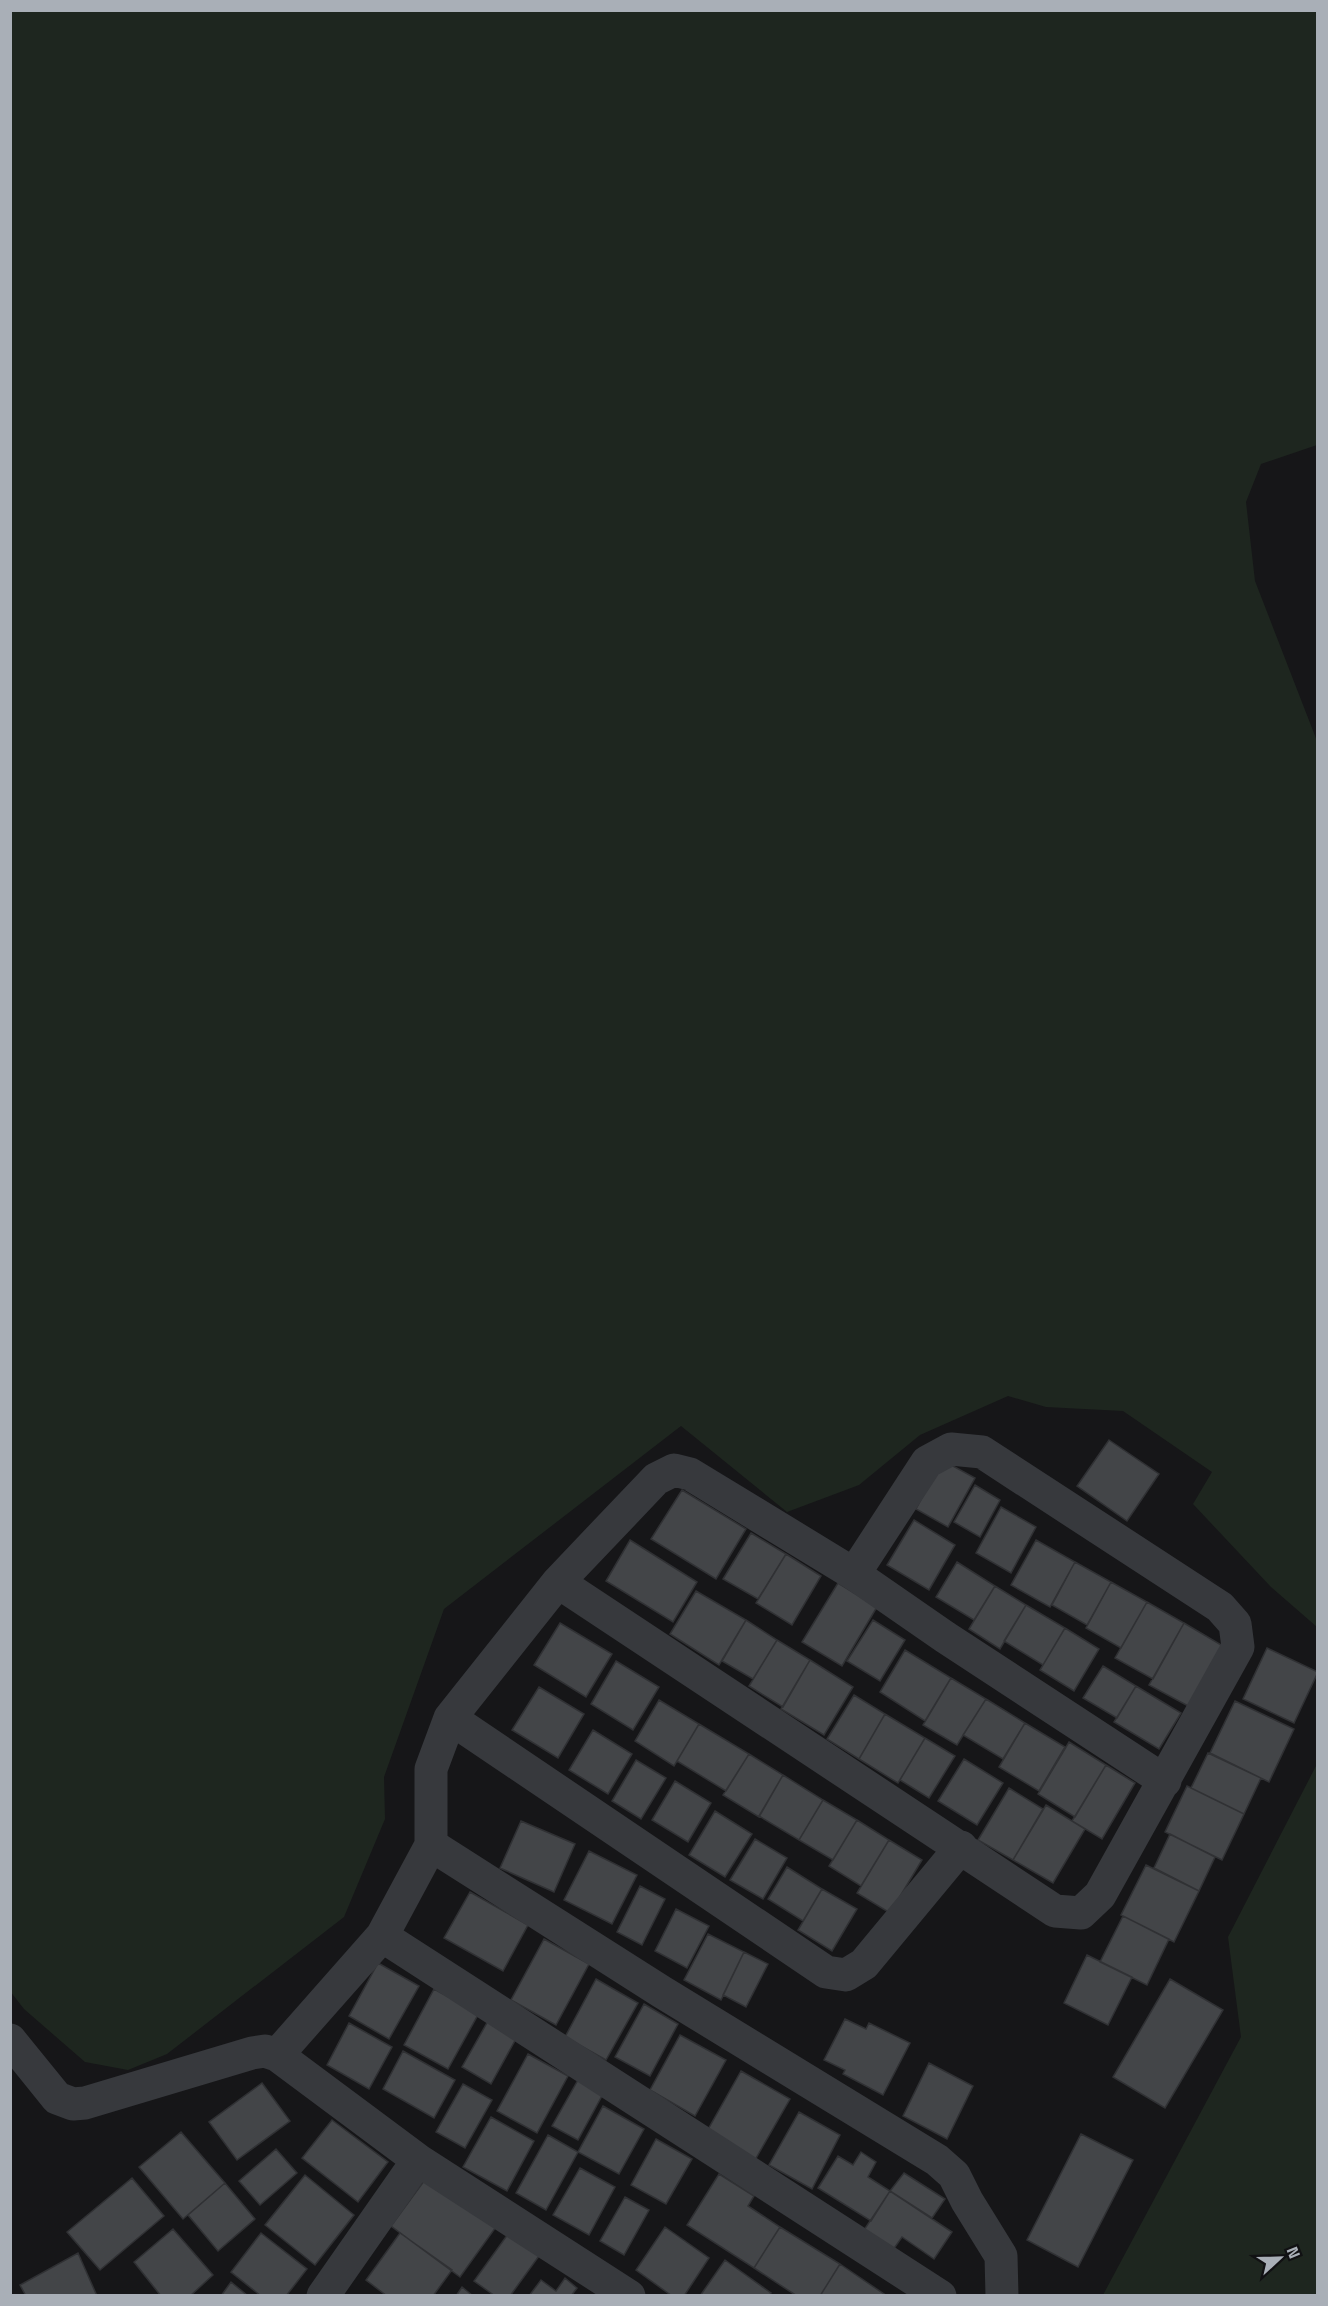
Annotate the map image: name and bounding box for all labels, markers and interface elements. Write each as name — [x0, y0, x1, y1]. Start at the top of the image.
north arrow — [1250, 2228, 1310, 2288]
text: N — [1281, 2243, 1307, 2262]

